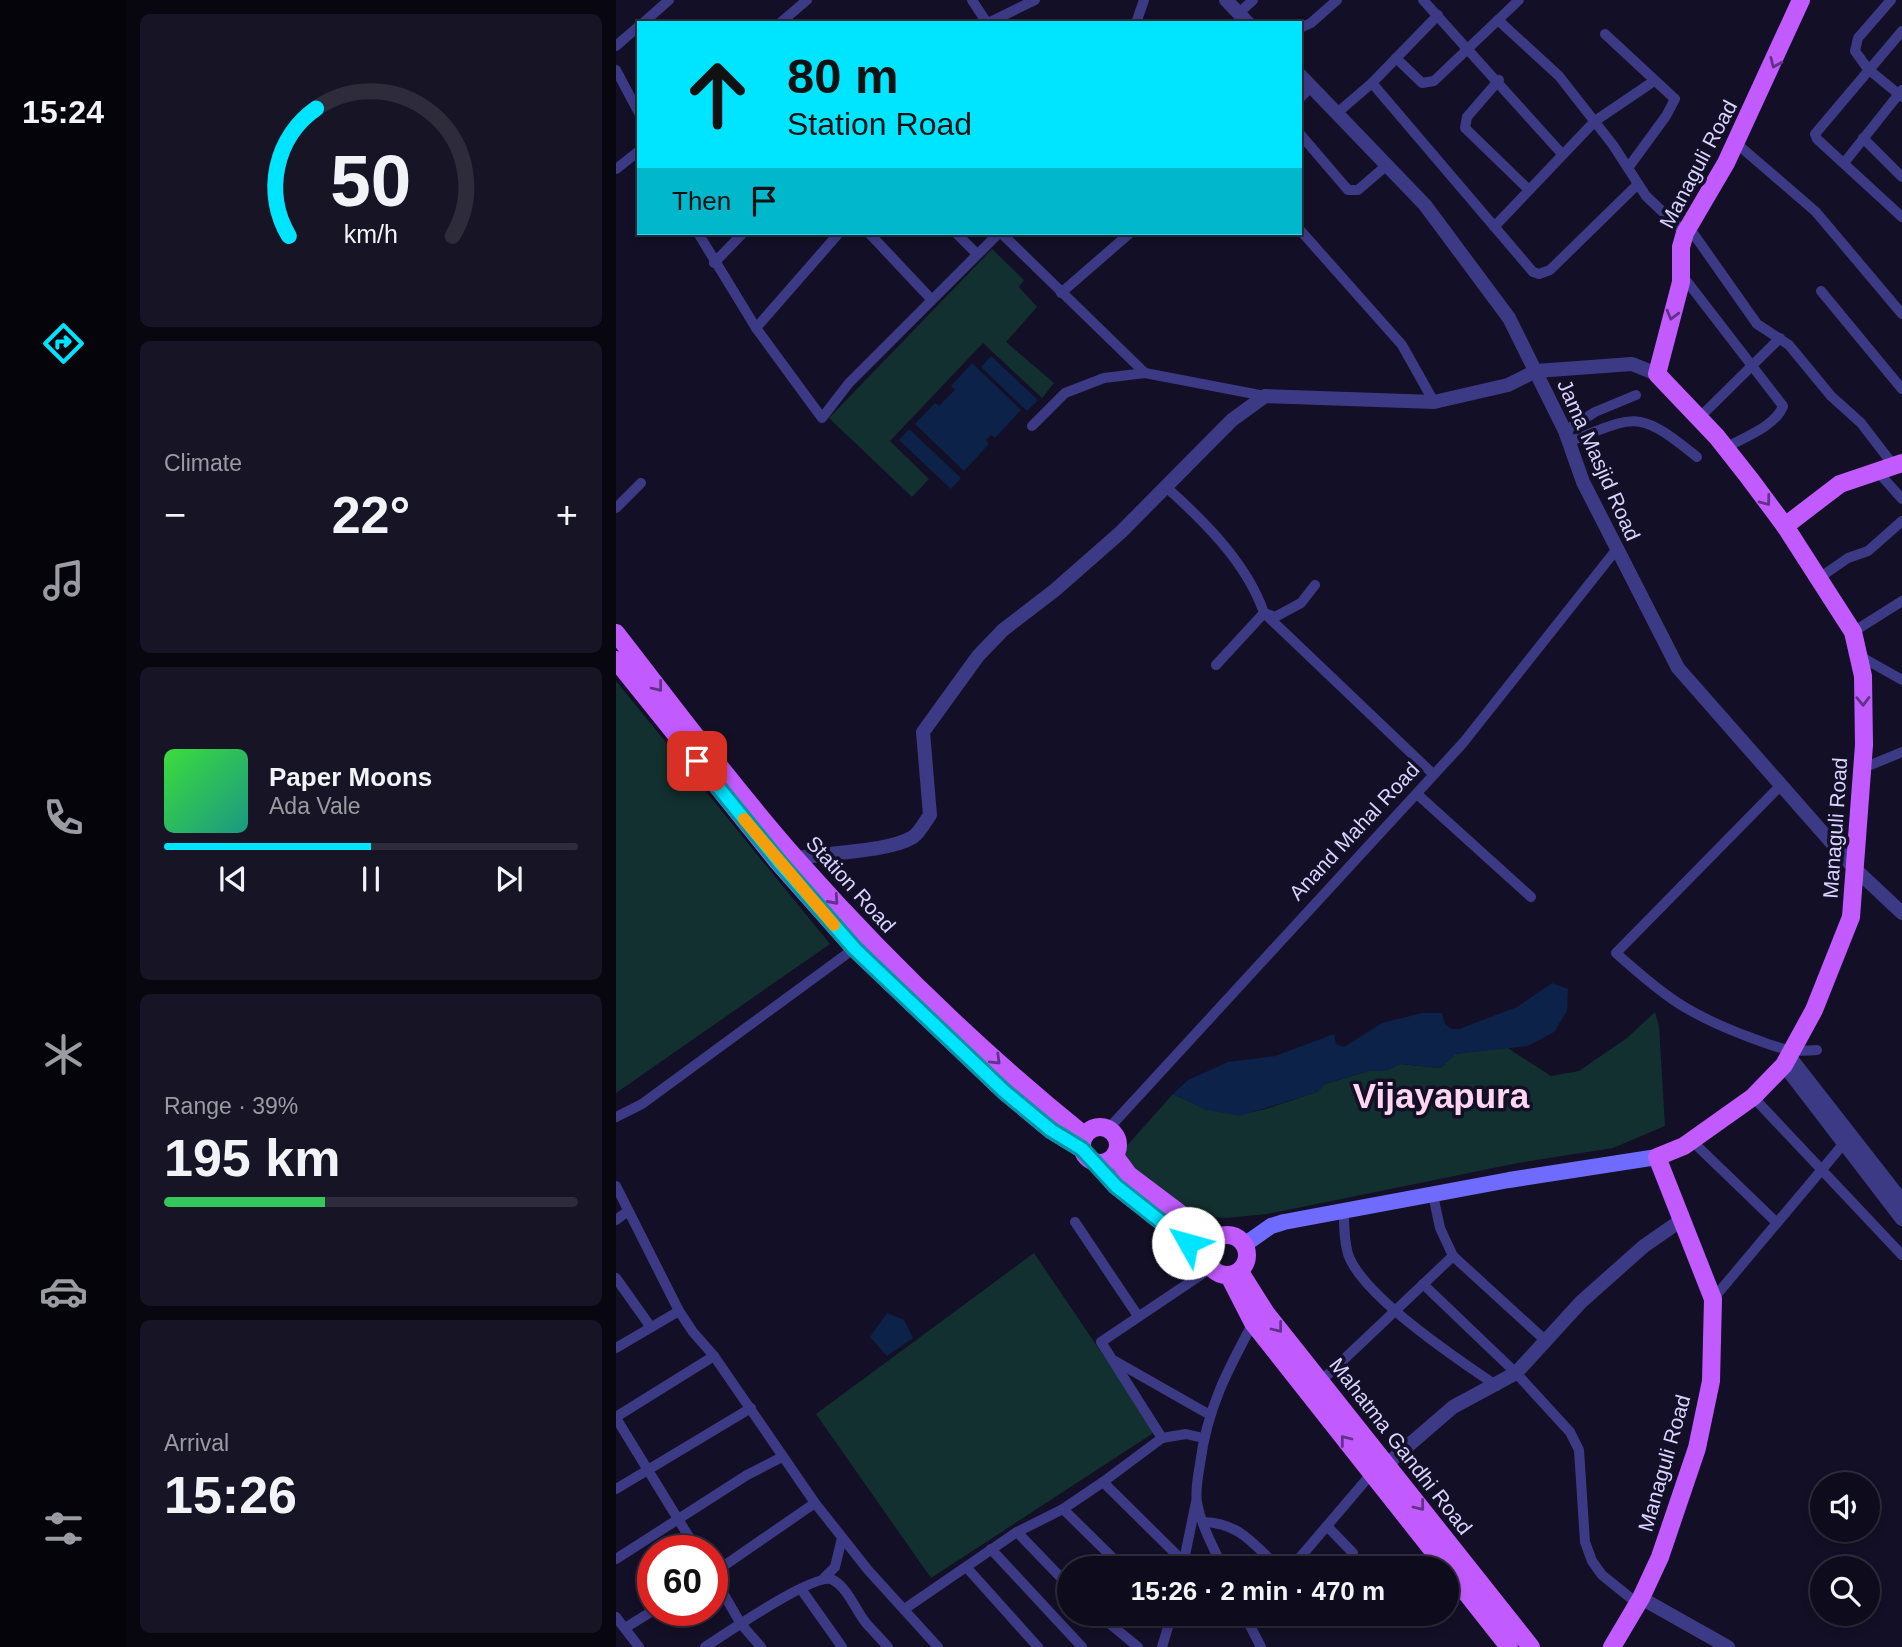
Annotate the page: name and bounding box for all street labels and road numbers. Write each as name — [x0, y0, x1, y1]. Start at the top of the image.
street label: Managuli Road — [1655, 96, 1741, 232]
street label: Jama Masjid Road — [1553, 376, 1645, 544]
street label: Anand Mahal Road — [1284, 757, 1424, 905]
street label: Managuli Road — [1819, 757, 1851, 899]
street label: Station Road — [802, 831, 900, 937]
street label: Mahatma Gandhi Road — [1325, 1353, 1477, 1539]
street label: Managuli Road — [1633, 1392, 1695, 1534]

